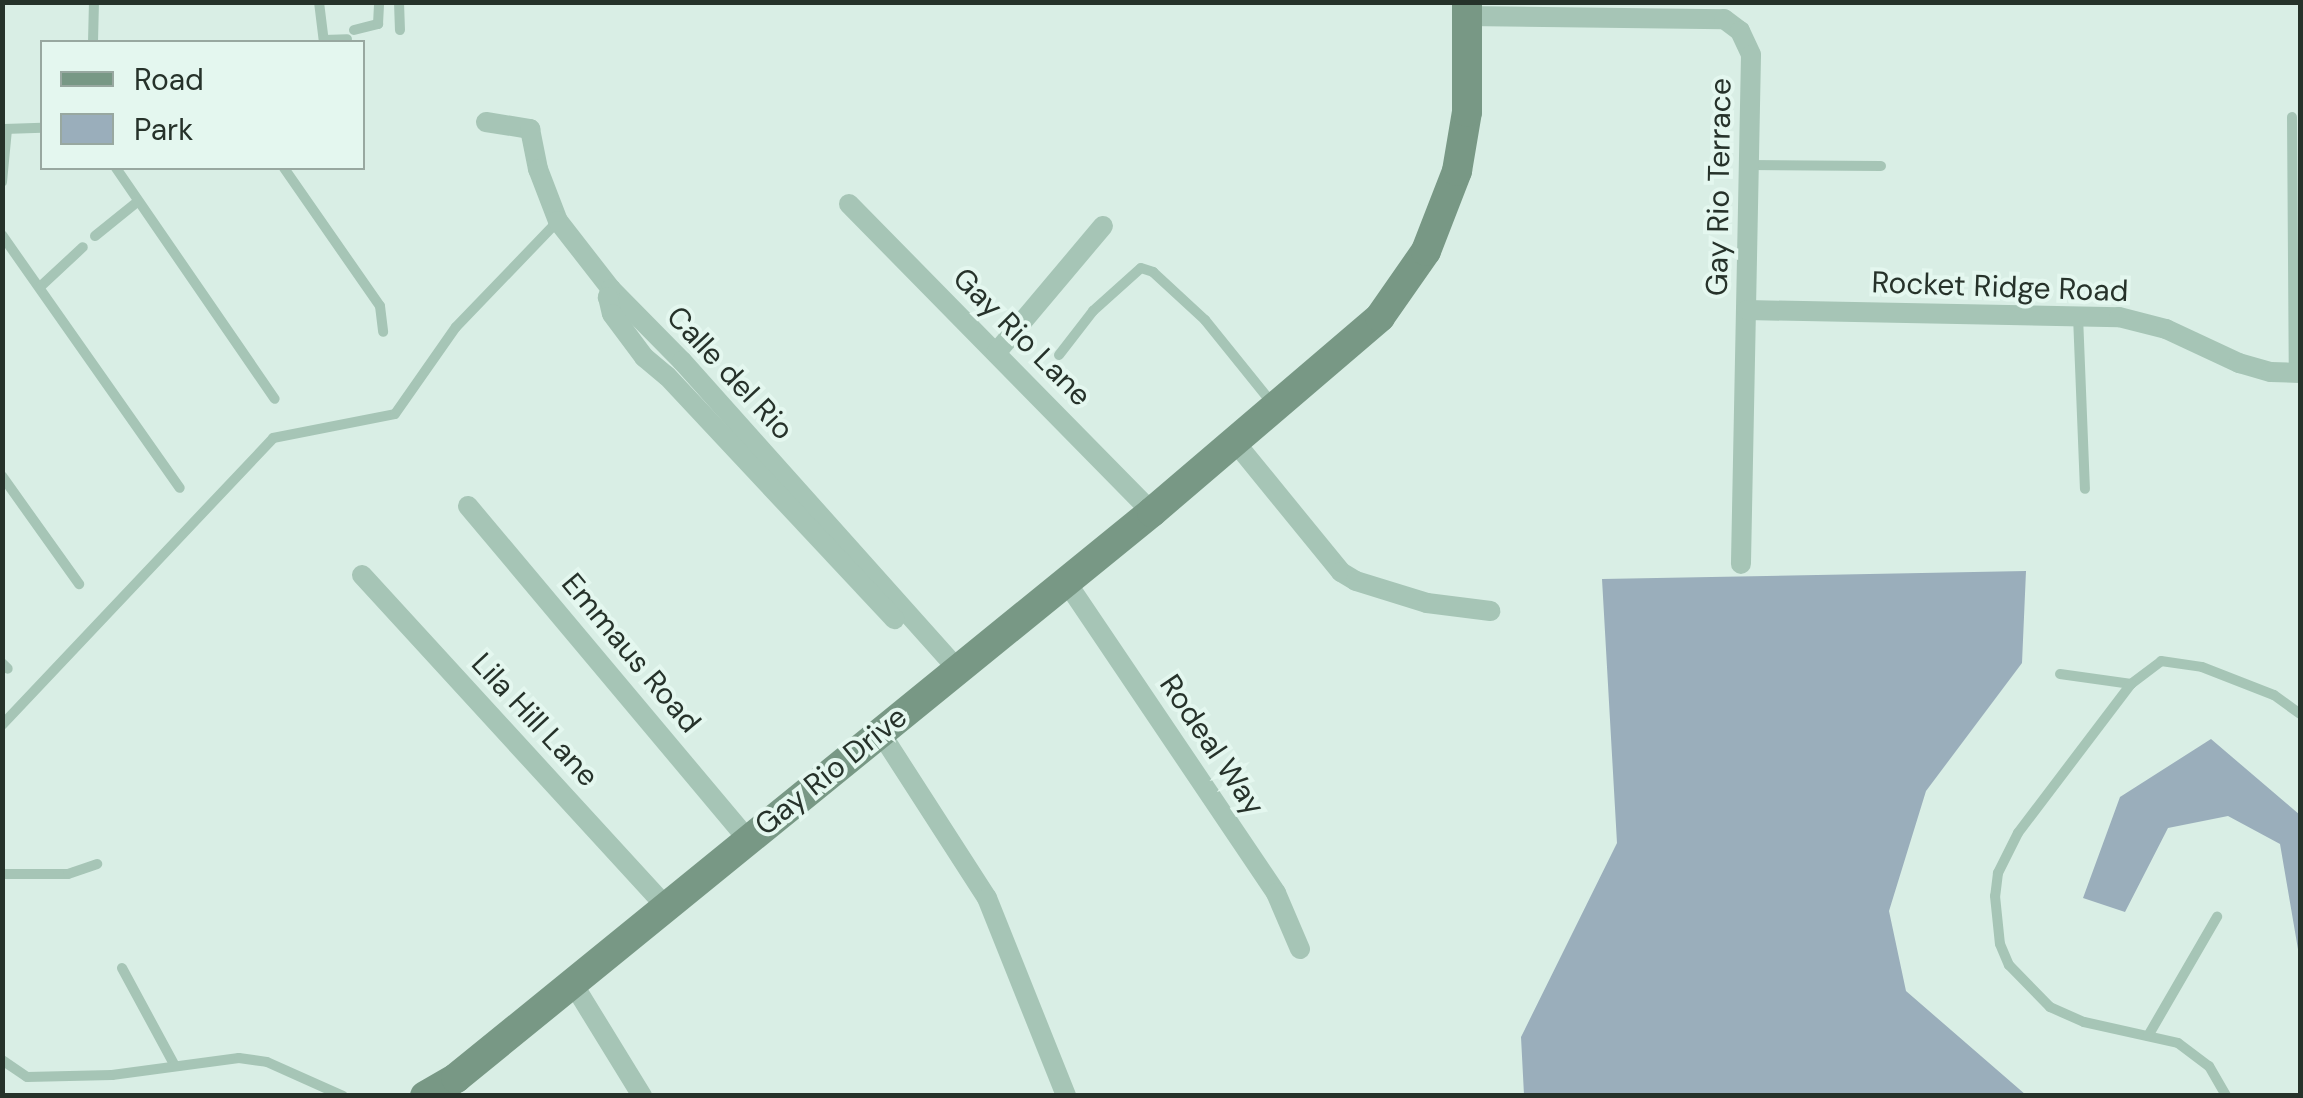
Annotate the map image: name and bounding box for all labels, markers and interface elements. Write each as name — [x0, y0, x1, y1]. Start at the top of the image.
legend — [40, 40, 365, 170]
text: Road — [134, 60, 204, 99]
street label: Gay Rio Terrace — [1699, 78, 1739, 296]
text: Park — [134, 110, 193, 149]
street label: Gay Rio Lane — [945, 260, 1099, 414]
street label: Rocket Ridge Road — [1871, 265, 2129, 309]
street label: Calle del Rio — [659, 299, 801, 447]
street label: Emmaus Road — [554, 566, 708, 740]
street label: Lila Hill Lane — [464, 646, 606, 794]
street label: Rodeal Way — [1152, 668, 1272, 822]
street label: Gay Rio Drive — [748, 699, 914, 843]

